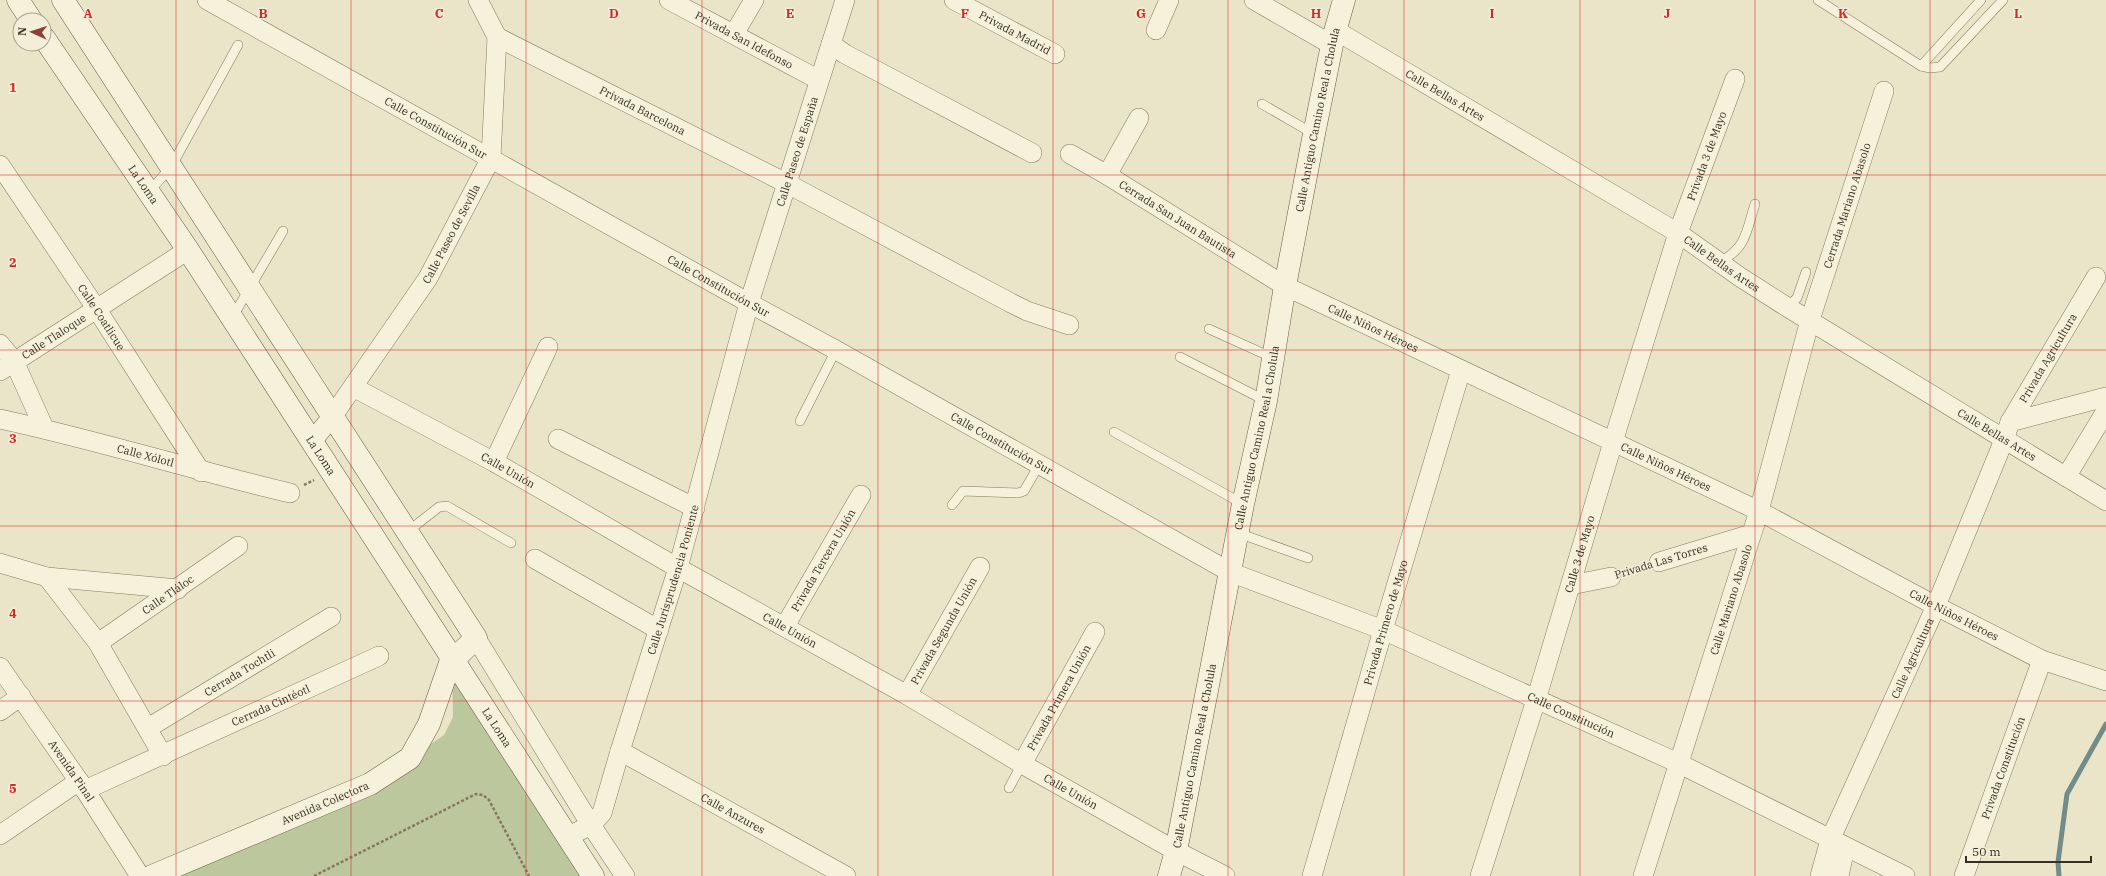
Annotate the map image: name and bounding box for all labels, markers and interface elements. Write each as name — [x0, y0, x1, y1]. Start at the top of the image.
text: A — [83, 5, 93, 22]
text: B — [258, 5, 268, 22]
text: C — [435, 5, 444, 22]
text: D — [609, 5, 619, 22]
text: E — [786, 5, 794, 22]
text: F — [961, 5, 969, 22]
text: G — [1136, 5, 1146, 22]
text: H — [1311, 5, 1322, 22]
text: I — [1490, 5, 1495, 22]
text: J — [1664, 5, 1671, 22]
text: K — [1838, 5, 1848, 22]
text: L — [2014, 5, 2022, 22]
street label: Privada San Idefonso — [693, 8, 795, 72]
street label: Privada Madrid — [976, 8, 1053, 58]
north arrow — [12, 12, 52, 52]
text: N — [15, 26, 29, 36]
street label: Calle Antiguo Camino Real a Cholula — [1292, 26, 1343, 213]
street label: Calle Bellas Artes — [1403, 66, 1487, 124]
text: 1 — [9, 79, 17, 96]
street label: Privada Barcelona — [597, 83, 688, 138]
street label: Calle Constitución Sur — [382, 94, 489, 162]
street label: Calle Paseo de España — [773, 95, 821, 208]
street label: Privada 3 de Mayo — [1684, 109, 1729, 202]
street label: Cerrada Mariano Abasolo — [1820, 141, 1874, 270]
street label: La Loma — [125, 162, 162, 207]
street label: Cerrada San Juan Bautista — [1116, 177, 1239, 261]
street label: Calle Paseo de Sevilla — [419, 182, 483, 286]
street label: Calle Bellas Artes — [1681, 232, 1763, 295]
street label: Calle Constitución Sur — [665, 252, 772, 320]
text: 2 — [9, 254, 17, 271]
street label: Calle Coatlicue — [75, 281, 128, 353]
street label: Calle Niños Héroes — [1326, 300, 1421, 355]
street label: Calle Tlaloque — [19, 311, 89, 362]
street label: Privada Agricultura — [2016, 311, 2080, 405]
street label: Calle Antiguo Camino Real a Cholula — [1231, 345, 1282, 531]
street label: Calle Bellas Artes — [1955, 405, 2039, 464]
street label: Calle Constitución Sur — [948, 409, 1055, 478]
text: 3 — [9, 430, 17, 447]
street label: La Loma — [303, 433, 339, 478]
street label: Calle Niños Héroes — [1618, 439, 1713, 494]
street label: Calle Xólotl — [116, 441, 175, 470]
street label: Calle Unión — [479, 449, 538, 491]
street label: Calle Jurisprudencia Poniente — [644, 503, 702, 656]
street label: Privada Tercera Unión — [788, 506, 858, 614]
street label: Calle 3 de Mayo — [1561, 514, 1598, 594]
street label: Privada Las Torres — [1613, 540, 1709, 582]
street label: Calle Mariano Abasolo — [1707, 543, 1755, 657]
street label: Privada Primero de Mayo — [1360, 558, 1411, 687]
street label: Calle Tláloc — [139, 572, 197, 617]
street label: Privada Segunda Unión — [907, 574, 980, 687]
street label: Calle Niños Héroes — [1907, 586, 2001, 644]
text: 4 — [9, 605, 17, 622]
street label: Calle Unión — [760, 609, 820, 651]
street label: Calle Agricultura — [1888, 615, 1937, 701]
street label: Privada Primera Unión — [1024, 642, 1094, 753]
street label: Cerrada Tochtli — [202, 645, 278, 699]
street label: Calle Antiguo Camino Real a Cholula — [1170, 662, 1219, 849]
street label: Cerrada Cintéotl — [229, 681, 312, 729]
street label: Calle Constitución — [1525, 689, 1617, 741]
street label: La Loma — [479, 705, 515, 750]
street label: Privada Constitución — [1978, 715, 2028, 821]
street label: Avenida Pinal — [46, 737, 97, 804]
street label: Calle Unión — [1041, 771, 1100, 812]
street label: Avenida Colectora — [279, 778, 371, 828]
text: 5 — [9, 780, 17, 797]
street label: Calle Anzures — [698, 790, 767, 837]
scale bar — [1966, 838, 2091, 864]
text: 50 m — [1972, 844, 2001, 859]

